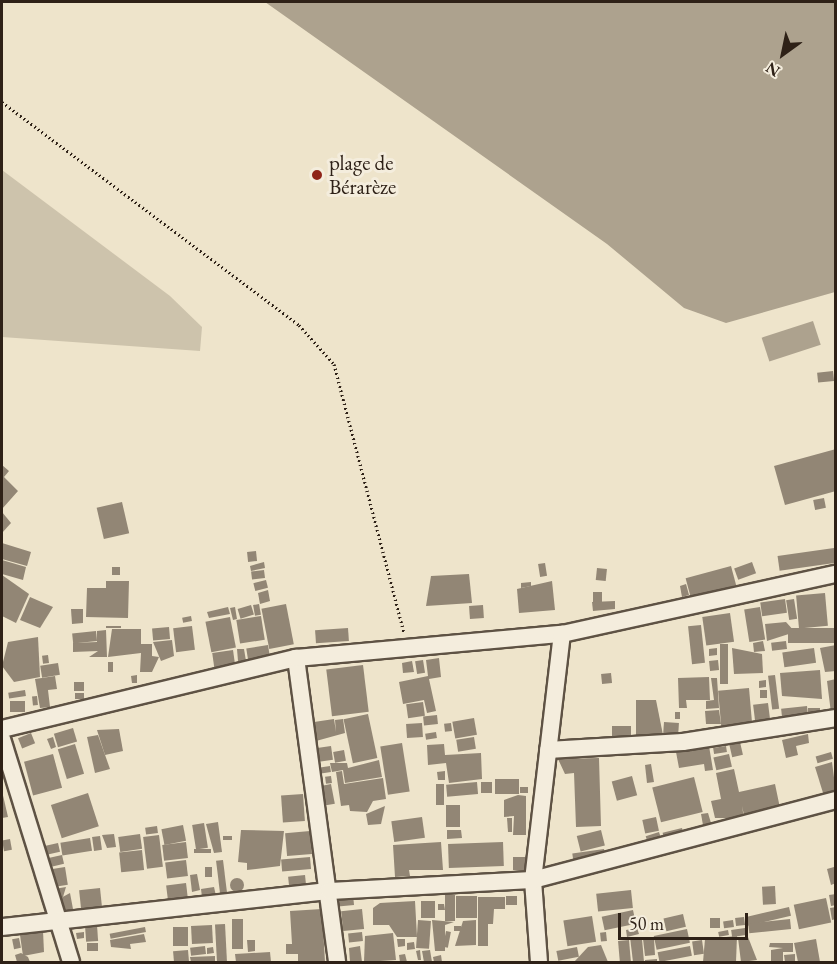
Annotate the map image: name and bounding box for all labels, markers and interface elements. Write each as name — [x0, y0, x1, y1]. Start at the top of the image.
north arrow — [753, 24, 813, 84]
text: N — [762, 57, 784, 82]
place label: plage de Bérarèze — [329, 150, 396, 200]
marker: plage de Bérarèze — [310, 168, 324, 182]
scale bar — [621, 901, 752, 939]
text: 50 m — [629, 912, 664, 935]

